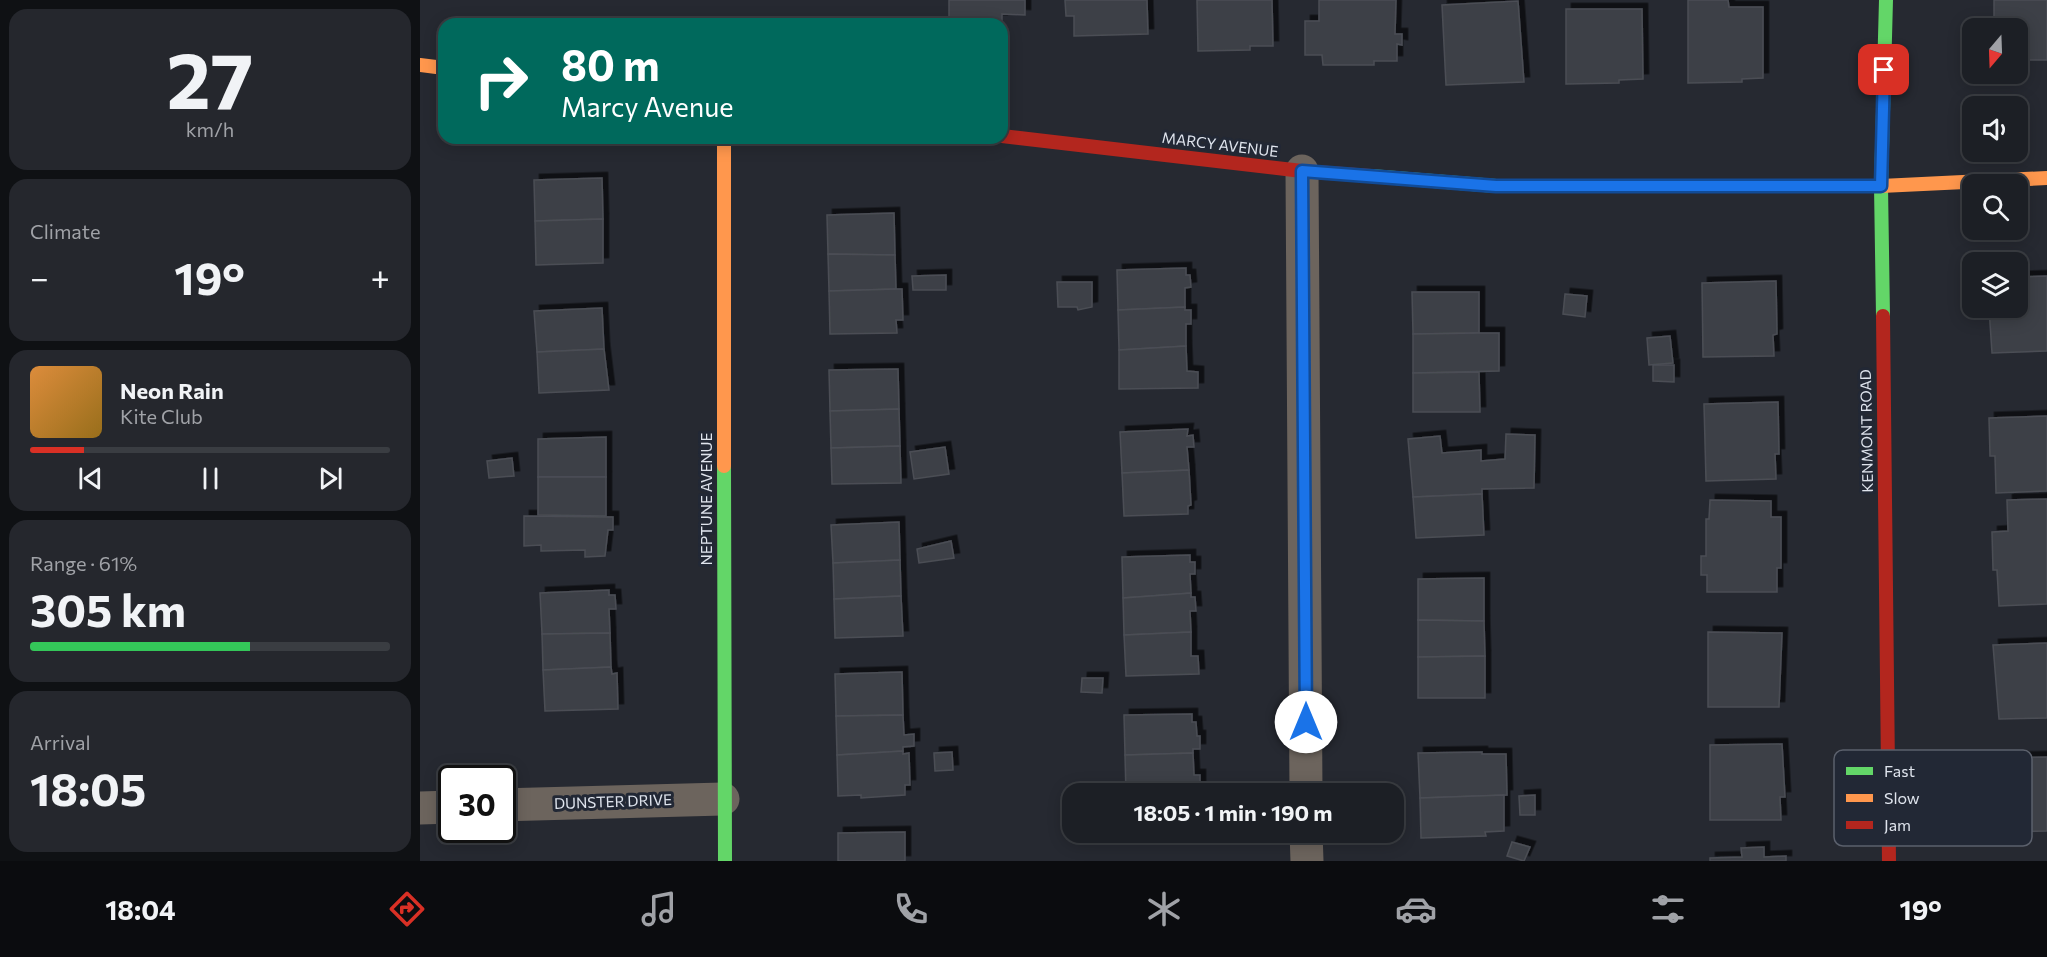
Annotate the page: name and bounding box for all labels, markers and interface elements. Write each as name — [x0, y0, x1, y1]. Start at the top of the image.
north arrow — [1962, 18, 2028, 84]
map controls — [1962, 18, 2028, 318]
text: 27 — [167, 30, 253, 125]
text: 80 m — [561, 38, 660, 90]
icon: right — [462, 42, 540, 120]
pin — [1858, 44, 1909, 95]
icon: arrive — [1867, 53, 1900, 86]
text: Marcy Avenue — [561, 90, 734, 123]
button: sound — [1962, 96, 2028, 162]
text: km/h — [186, 117, 234, 141]
street label: MARCY AVENUE — [1161, 128, 1279, 160]
button: search — [1962, 174, 2028, 240]
text: Climate — [30, 219, 100, 243]
text: 19° — [174, 249, 245, 304]
button: layers — [1962, 252, 2028, 318]
text: − — [30, 256, 49, 297]
text: + — [371, 256, 390, 297]
street label: KENMONT ROAD — [1856, 369, 1876, 493]
text: Neon Rain — [120, 377, 224, 404]
text: Kite Club — [120, 404, 203, 428]
street label: NEPTUNE AVENUE — [697, 432, 715, 565]
icon: previous — [74, 462, 107, 495]
icon: pause — [194, 462, 227, 495]
icon: next — [314, 462, 347, 495]
text: Range · 61% — [30, 551, 137, 575]
text: 305 km — [30, 581, 186, 636]
position arrow — [1274, 690, 1338, 754]
text: Arrival — [30, 730, 91, 754]
legend — [1834, 750, 2032, 846]
text: 18:05 — [30, 760, 146, 815]
text: Fast — [1884, 761, 1915, 780]
speed limit sign: 30 — [438, 765, 516, 843]
text: Slow — [1884, 788, 1920, 807]
street label: DUNSTER DRIVE — [554, 790, 672, 812]
text: 18:05 · 1 min · 190 m — [1133, 799, 1333, 826]
text: Jam — [1884, 815, 1911, 834]
icon: directions — [386, 888, 428, 930]
icon: music — [638, 888, 680, 930]
icon: phone — [890, 888, 932, 930]
icon: climate — [1143, 888, 1185, 930]
icon: car — [1395, 888, 1437, 930]
icon: filters — [1647, 888, 1689, 930]
text: 18:04 — [105, 893, 176, 926]
text: 19° — [1899, 893, 1942, 926]

